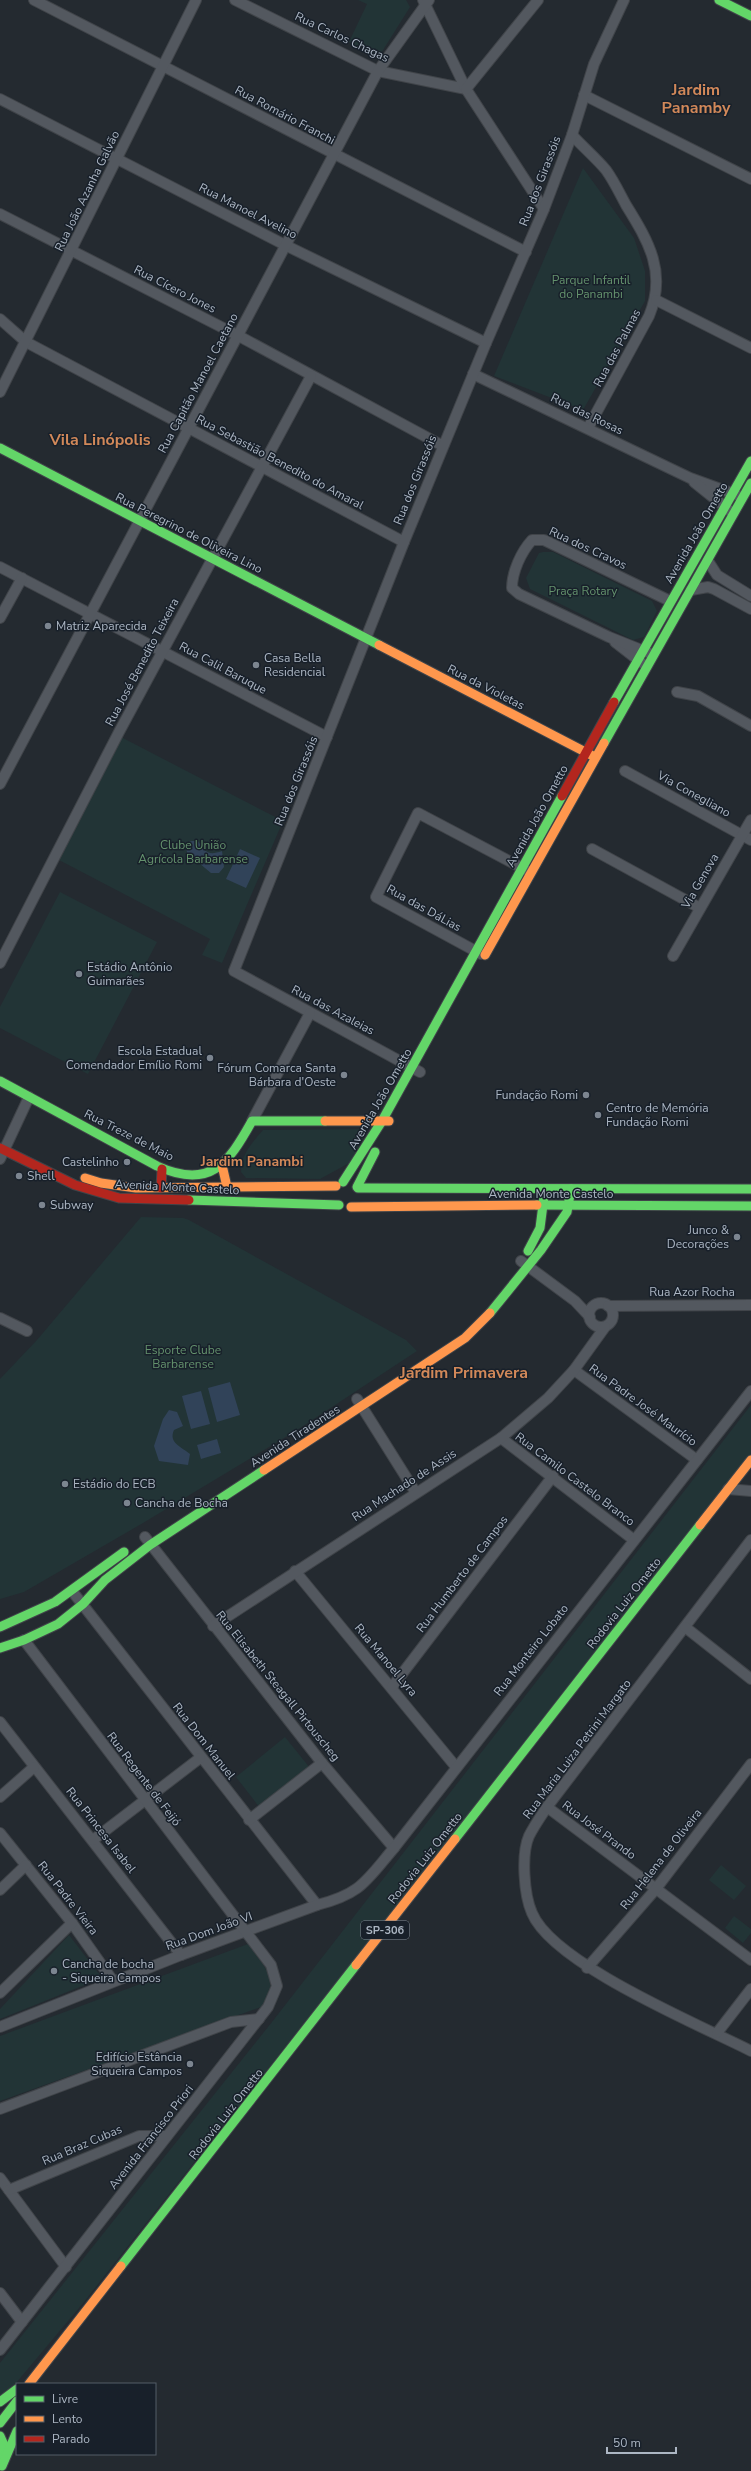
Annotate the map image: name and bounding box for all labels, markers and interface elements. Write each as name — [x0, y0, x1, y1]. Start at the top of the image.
street label: Rua Carlos Chagas — [292, 8, 392, 66]
district label: Jardim Panamby — [662, 79, 731, 119]
street label: Rua Romário Franchi — [232, 82, 338, 148]
street label: Rua João Azanha Galvão — [51, 128, 123, 254]
street label: Rua dos Girassóis — [515, 133, 565, 228]
street label: Rua Manoel Avelino — [196, 179, 300, 243]
street label: Rua Cícero Jones — [131, 261, 219, 317]
park label: Parque Infantil do Panambi — [552, 272, 631, 302]
street label: Rua das Palmas — [590, 306, 644, 390]
street label: Rua Capitão Manoel Caetano — [154, 310, 242, 456]
street label: Rua das Rosas — [548, 390, 626, 439]
street label: Rua Sebastião Benedito do Amaral — [193, 411, 367, 513]
district label: Vila Linópolis — [48, 429, 151, 451]
street label: Rua dos Girassóis — [390, 432, 440, 527]
street label: Avenida João Ometto — [660, 479, 732, 587]
street label: Rua Peregrino de Oliveira Lino — [113, 489, 266, 577]
street label: Rua dos Cravos — [547, 523, 630, 573]
park label: Praça Rotary — [549, 583, 618, 599]
street label: Rua José Benedito Teixeira — [101, 595, 183, 729]
place label: Matriz Aparecida — [56, 618, 147, 634]
marker: Matriz Aparecida — [43, 621, 53, 631]
street label: Rua Calil Baruque — [176, 638, 270, 698]
place label: Casa Bella Residencial — [264, 650, 326, 680]
marker: Casa Bella Residencial — [251, 660, 261, 670]
street label: Rua da Violetas — [445, 661, 528, 713]
street label: Rua dos Girassóis — [271, 733, 321, 828]
street label: Avenida João Ometto — [502, 762, 572, 870]
street label: Via Conegliano — [654, 767, 734, 821]
park label: Clube União Agrícola Barbarense — [138, 837, 248, 867]
street label: Via Genova — [677, 850, 722, 912]
street label: Rua das DáLias — [384, 881, 464, 935]
place label: Estádio Antônio Guimarães — [87, 959, 173, 989]
marker: Estádio Antônio Guimarães — [74, 969, 84, 979]
street label: Rua das Azaleias — [289, 981, 377, 1039]
place label: Escola Estadual Comendador Emílio Romi — [66, 1043, 202, 1073]
street label: Avenida João Ometto — [344, 1045, 416, 1153]
marker: Escola Estadual Comendador Emílio Romi — [205, 1053, 215, 1063]
place label: Fórum Comarca Santa Bárbara d'Oeste — [217, 1060, 336, 1090]
marker: Fórum Comarca Santa Bárbara d'Oeste — [339, 1070, 349, 1080]
place label: Fundação Romi — [495, 1087, 578, 1103]
marker: Fundação Romi — [581, 1090, 591, 1100]
place label: Centro de Memória Fundação Romi — [606, 1100, 709, 1130]
street label: Rua Treze de Maio — [81, 1106, 177, 1165]
marker: Centro de Memória Fundação Romi — [593, 1110, 603, 1120]
district label: Jardim Panambi — [200, 1152, 303, 1171]
place label: Castelinho — [62, 1154, 119, 1170]
marker: Castelinho — [122, 1157, 132, 1167]
place label: Shell — [27, 1168, 55, 1184]
marker: Shell — [14, 1171, 24, 1181]
street label: Avenida Monte Castelo — [114, 1176, 240, 1198]
street label: Avenida Monte Castelo — [489, 1186, 614, 1202]
place label: Subway — [50, 1197, 94, 1213]
marker: Subway — [37, 1200, 47, 1210]
place label: Junco & Decorações — [667, 1222, 730, 1252]
marker: Junco & Decorações — [732, 1232, 742, 1242]
street label: Rua Azor Rocha — [649, 1284, 735, 1300]
park label: Esporte Clube Barbarense — [145, 1342, 221, 1372]
street label: Rua Padre José Maurício — [586, 1360, 700, 1450]
district label: Jardim Primavera — [399, 1362, 528, 1384]
street label: Avenida Tiradentes — [247, 1401, 343, 1471]
street label: Rua Camilo Castelo Branco — [512, 1429, 638, 1530]
street label: Rua Machado de Assis — [349, 1445, 460, 1525]
place label: Estádio do ECB — [73, 1476, 156, 1492]
marker: Estádio do ECB — [60, 1479, 70, 1489]
place label: Cancha de Bocha — [135, 1495, 228, 1511]
marker: Cancha de Bocha — [122, 1498, 132, 1508]
street label: Rua Humberto de Campos — [413, 1512, 511, 1636]
street label: Rodovia Luiz Ometto — [583, 1554, 665, 1652]
street label: Rua Monteiro Lobato — [490, 1600, 572, 1699]
street label: Rua Elisabeth Steagall Pirtouscheg — [212, 1607, 344, 1765]
street label: Rua Manoel Lyra — [351, 1620, 421, 1700]
street label: Rua Maria Luiza Petrini Margato — [519, 1676, 635, 1822]
street label: Rua Dom Manuel — [169, 1699, 239, 1783]
street label: Rua Regente de Feijó — [103, 1729, 185, 1830]
street label: Rua Princesa Isabel — [62, 1784, 140, 1877]
street label: Rua José Prando — [559, 1797, 639, 1863]
street label: Rua Helena de Oliveira — [617, 1805, 705, 1913]
street label: Rodovia Luiz Ometto — [384, 1809, 466, 1907]
street label: Rua Padre Vieira — [34, 1858, 102, 1938]
street label: Rua Dom João VI — [163, 1908, 255, 1954]
road number: SP-306 — [361, 1921, 409, 1939]
place label: Cancha de bocha - Siqueira Campos — [62, 1956, 161, 1986]
marker: Cancha de bocha - Siqueira Campos — [49, 1966, 59, 1976]
place label: Edifício Estância Siqueira Campos — [91, 2049, 182, 2079]
marker: Edifício Estância Siqueira Campos — [185, 2059, 195, 2069]
street label: Rodovia Luiz Ometto — [185, 2065, 267, 2163]
street label: Avenida Francisco Priori — [105, 2081, 197, 2193]
street label: Rua Braz Cubas — [40, 2121, 125, 2169]
legend — [16, 2383, 156, 2455]
text: Livre — [52, 2391, 78, 2407]
text: Lento — [52, 2411, 83, 2427]
scale bar — [607, 2429, 676, 2455]
text: Parado — [52, 2431, 90, 2447]
text: 50 m — [613, 2435, 641, 2451]

